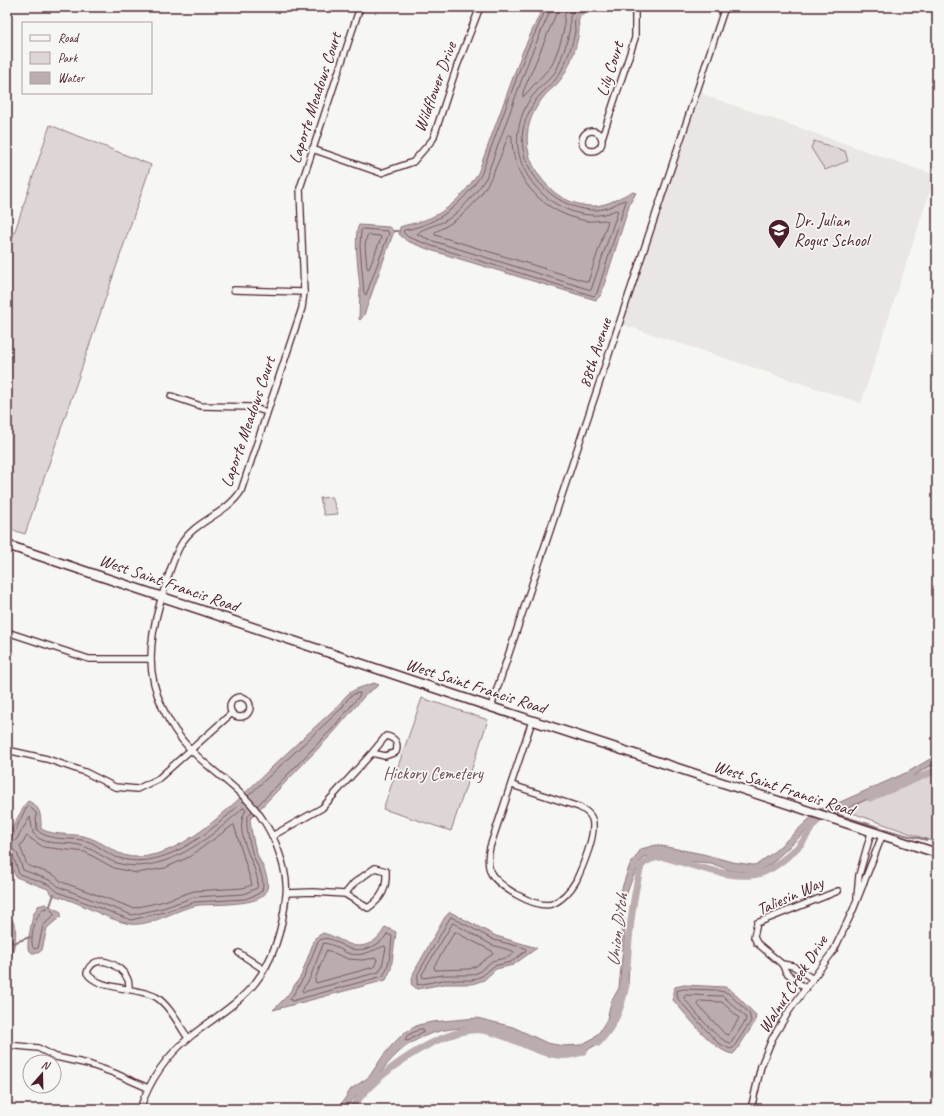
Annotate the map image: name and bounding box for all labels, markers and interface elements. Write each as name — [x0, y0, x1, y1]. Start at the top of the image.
legend — [22, 22, 152, 94]
street label: Laporte Meadows Court — [284, 28, 347, 166]
text: Road — [58, 30, 80, 46]
street label: Lily Court — [591, 37, 629, 99]
street label: Wildflower Drive — [409, 38, 461, 135]
text: Park — [58, 50, 79, 66]
text: Water — [58, 70, 86, 86]
place label: Dr. Julian Rogus School — [794, 210, 872, 251]
school or university icon: Dr. Julian Rogus School — [766, 217, 792, 250]
street label: 88th Avenue — [574, 314, 617, 390]
street label: Laporte Meadows Court — [216, 352, 281, 490]
street label: West Saint Francis Road — [97, 549, 244, 617]
street label: West Saint Francis Road — [403, 653, 551, 719]
street label: West Saint Francis Road — [711, 755, 859, 821]
park label: Hickory Cemetery — [383, 763, 484, 784]
street label: Taliesin Way — [753, 872, 828, 920]
water label: Union Ditch — [602, 891, 633, 968]
street label: Walnut Creek Drive — [754, 930, 833, 1037]
north arrow — [22, 1054, 62, 1094]
text: N — [40, 1057, 53, 1073]

